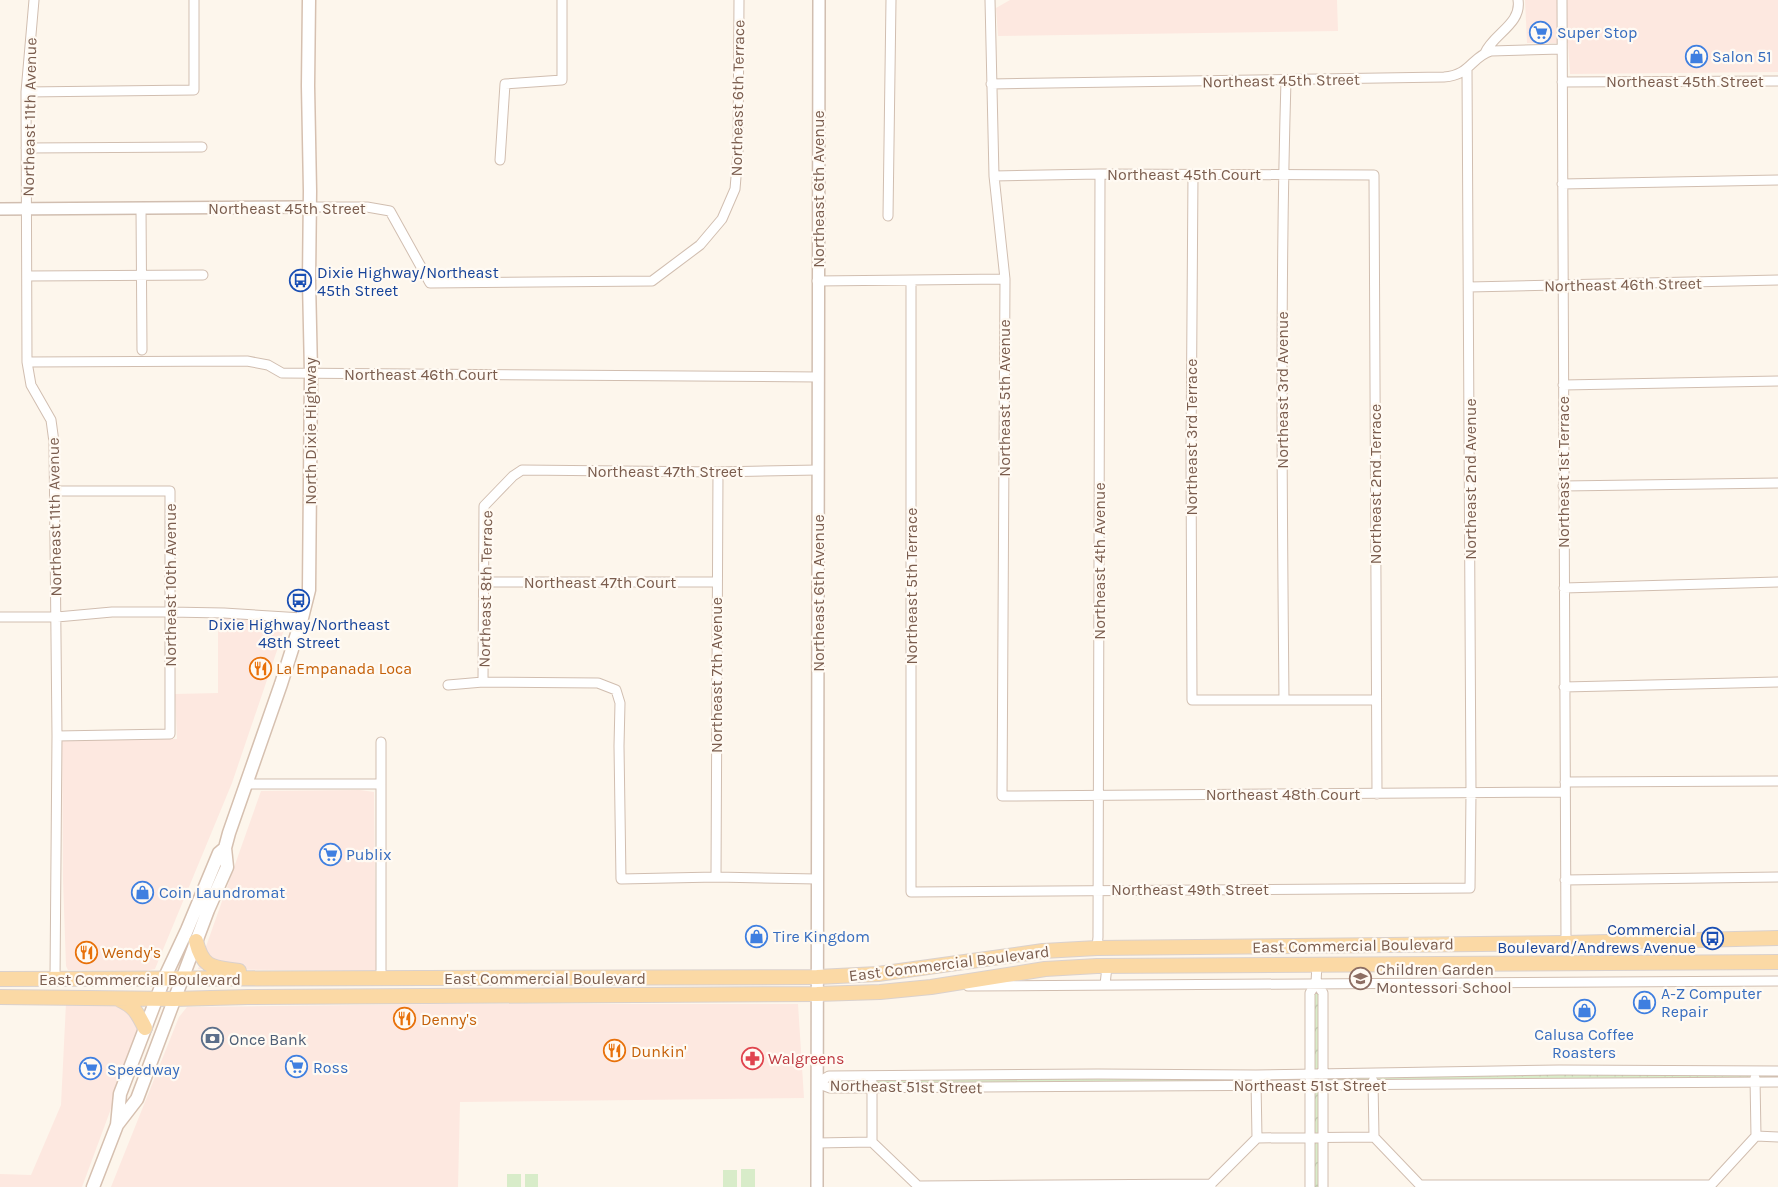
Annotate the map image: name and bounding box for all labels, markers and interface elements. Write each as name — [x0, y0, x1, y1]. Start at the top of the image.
street label: Northeast 6th Terrace — [727, 19, 748, 177]
supermarket icon: Super Stop — [1529, 20, 1553, 44]
place label: Super Stop — [1557, 23, 1637, 42]
street label: Northeast 11th Avenue — [19, 37, 40, 197]
shop icon: Salon 51 — [1684, 44, 1708, 68]
place label: Salon 51 — [1712, 47, 1771, 66]
street label: Northeast 45th Street — [1202, 70, 1360, 91]
street label: Northeast 45th Street — [1606, 72, 1764, 91]
street label: Northeast 6th Avenue — [809, 110, 828, 268]
street label: Northeast 45th Court — [1107, 165, 1261, 184]
street label: Northeast 45th Street — [208, 199, 366, 218]
place label: Dixie Highway/Northeast 45th Street — [317, 263, 499, 300]
bus stop icon: Dixie Highway/Northeast 45th Street — [289, 269, 313, 293]
street label: Northeast 46th Street — [1544, 274, 1702, 295]
street label: Northeast 3rd Avenue — [1273, 311, 1292, 469]
street label: Northeast 5th Avenue — [995, 319, 1014, 477]
street label: North Dixie Highway — [301, 357, 320, 505]
street label: Northeast 3rd Terrace — [1182, 359, 1201, 515]
street label: Northeast 46th Court — [344, 365, 498, 384]
street label: Northeast 1st Terrace — [1554, 396, 1573, 548]
street label: Northeast 2nd Avenue — [1461, 398, 1480, 560]
street label: Northeast 2nd Terrace — [1366, 404, 1385, 564]
street label: Northeast 11th Avenue — [44, 437, 65, 597]
street label: Northeast 47th Street — [587, 462, 743, 481]
street label: Northeast 4th Avenue — [1090, 482, 1109, 640]
street label: Northeast 10th Avenue — [161, 503, 180, 667]
street label: Northeast 5th Terrace — [902, 508, 921, 664]
street label: Northeast 8th Terrace — [475, 510, 496, 668]
street label: Northeast 6th Avenue — [809, 514, 828, 672]
street label: Northeast 47th Court — [524, 573, 676, 592]
bus stop icon: Dixie Highway/Northeast 48th Street — [287, 588, 311, 612]
street label: Northeast 7th Avenue — [707, 597, 726, 753]
place label: Dixie Highway/Northeast 48th Street — [208, 615, 390, 652]
restaurant icon: La Empanada Loca — [248, 656, 272, 680]
place label: La Empanada Loca — [276, 659, 412, 678]
street label: Northeast 48th Court — [1206, 785, 1360, 804]
supermarket icon: Publix — [318, 842, 342, 866]
place label: Publix — [346, 845, 391, 864]
shop icon: Coin Laundromat — [131, 880, 155, 904]
street label: Northeast 49th Street — [1111, 880, 1269, 899]
place label: Coin Laundromat — [159, 883, 285, 902]
place label: Commercial Boulevard/Andrews Avenue — [1497, 920, 1696, 957]
shop icon: Tire Kingdom — [745, 924, 769, 948]
bus stop icon: Commercial Boulevard/Andrews Avenue — [1700, 926, 1724, 950]
place label: Tire Kingdom — [773, 927, 870, 946]
street label: East Commercial Boulevard — [1252, 934, 1454, 957]
restaurant icon: Wendy's — [74, 940, 98, 964]
street label: East Commercial Boulevard — [848, 942, 1050, 985]
place label: Wendy's — [102, 943, 161, 962]
place label: Children Garden Montessori School — [1376, 960, 1512, 997]
school or university icon: Children Garden Montessori School — [1348, 966, 1372, 990]
street label: East Commercial Boulevard — [444, 969, 646, 988]
street label: East Commercial Boulevard — [39, 970, 241, 989]
place label: A-Z Computer Repair — [1661, 984, 1762, 1021]
shop icon: A-Z Computer Repair — [1633, 990, 1657, 1014]
shop icon: Calusa Coffee Roasters — [1572, 998, 1596, 1022]
restaurant icon: Denny's — [393, 1007, 417, 1031]
place label: Denny's — [421, 1010, 477, 1029]
place label: Calusa Coffee Roasters — [1534, 1025, 1634, 1062]
bank icon: Once Bank — [201, 1027, 225, 1051]
place label: Once Bank — [229, 1030, 307, 1049]
restaurant icon: Dunkin' — [603, 1039, 627, 1063]
place label: Dunkin' — [631, 1042, 687, 1061]
pharmacy icon: Walgreens — [740, 1046, 764, 1070]
place label: Walgreens — [768, 1049, 844, 1068]
supermarket icon: Ross — [285, 1055, 309, 1079]
supermarket icon: Speedway — [79, 1057, 103, 1081]
place label: Ross — [313, 1058, 348, 1077]
place label: Speedway — [107, 1060, 180, 1079]
street label: Northeast 51st Street — [829, 1076, 983, 1097]
street label: Northeast 51st Street — [1234, 1076, 1386, 1095]

